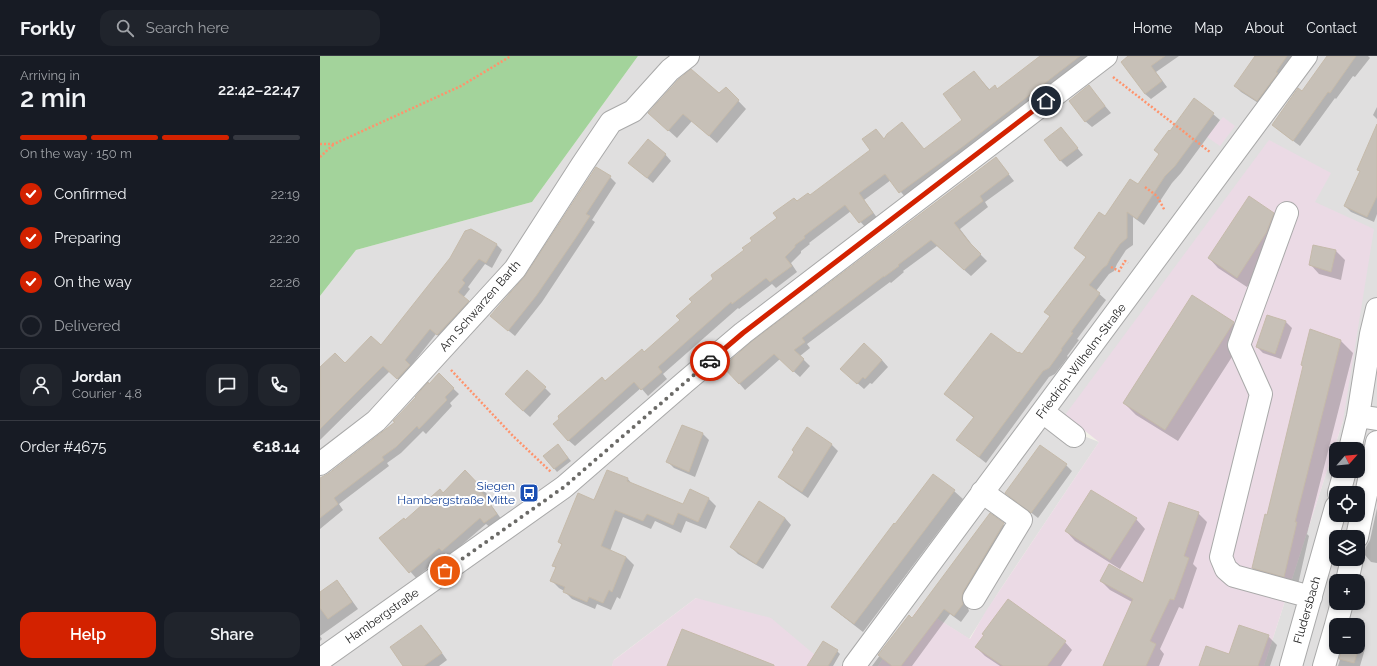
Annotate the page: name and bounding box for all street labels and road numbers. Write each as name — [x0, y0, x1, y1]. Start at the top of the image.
street label: Am Schwarzen Barth — [437, 258, 523, 354]
street label: Friedrich-Wilhelm-Straße — [1033, 301, 1129, 421]
street label: Fludersbach — [1291, 575, 1323, 645]
street label: Hambergstraße — [343, 585, 421, 647]

